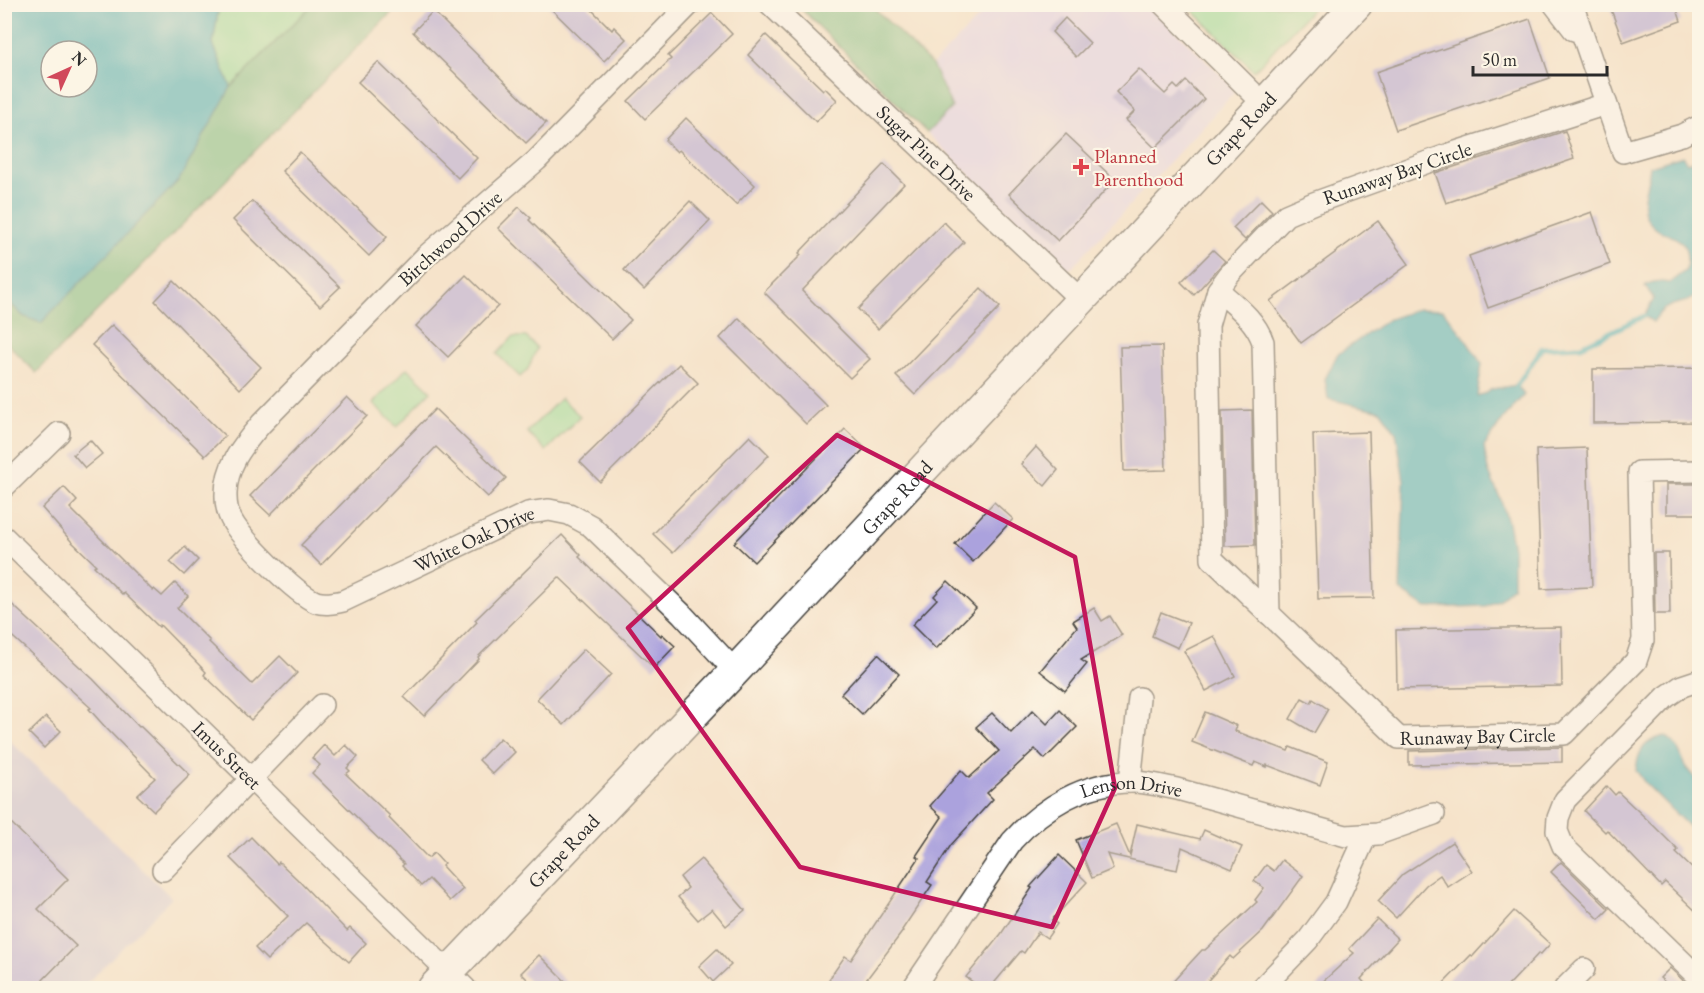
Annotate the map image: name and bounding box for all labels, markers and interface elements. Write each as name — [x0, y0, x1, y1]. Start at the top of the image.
north arrow — [39, 39, 99, 99]
scale bar — [1473, 39, 1606, 77]
text: N — [67, 47, 91, 71]
text: 50 m — [1482, 48, 1517, 71]
street label: Grape Road — [1199, 85, 1282, 172]
street label: Sugar Pine Drive — [871, 99, 982, 207]
street label: Runaway Bay Circle — [1319, 135, 1475, 211]
place label: Planned Parenthood — [1094, 143, 1184, 192]
marker: Planned Parenthood — [1072, 158, 1090, 176]
street label: Birchwood Drive — [393, 184, 508, 292]
street label: Grape Road — [855, 454, 939, 541]
street label: White Oak Drive — [409, 499, 536, 578]
street label: Imus Street — [187, 715, 268, 796]
street label: Runaway Bay Circle — [1399, 721, 1556, 751]
street label: Lenson Drive — [1076, 769, 1186, 804]
street label: Grape Road — [522, 808, 606, 894]

